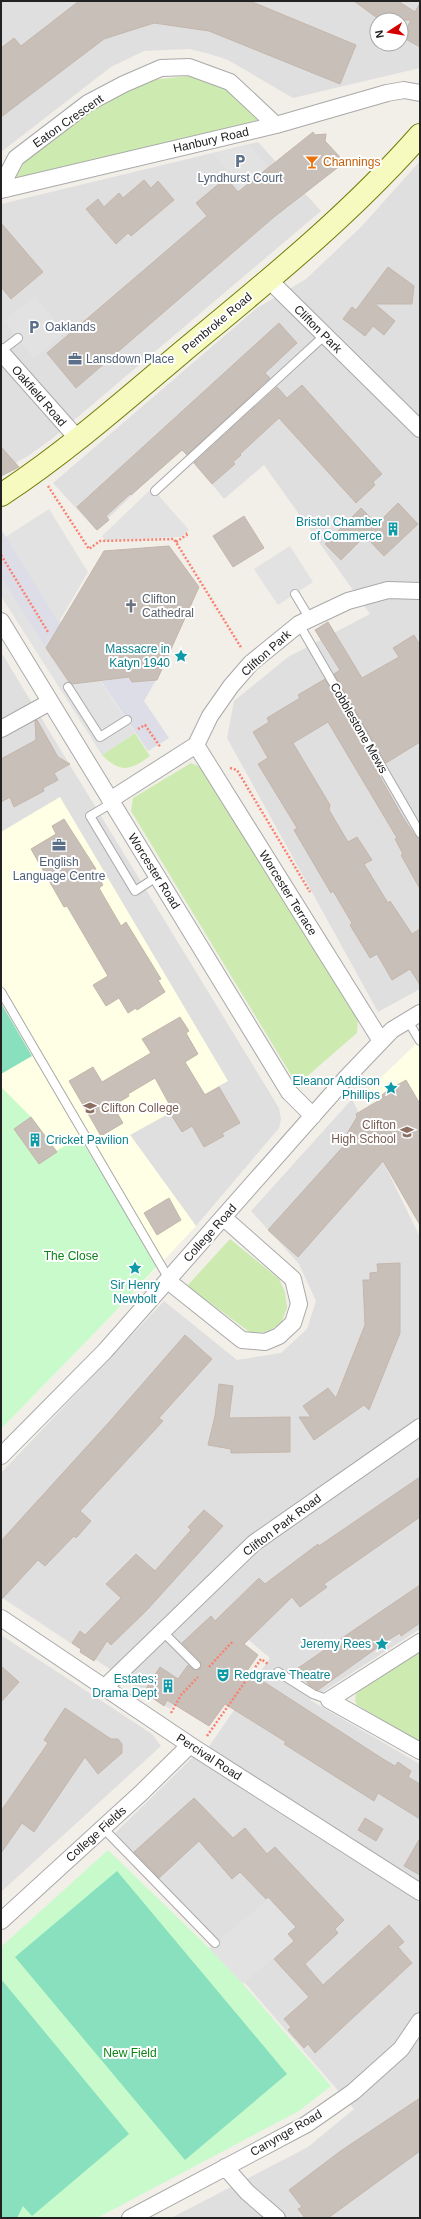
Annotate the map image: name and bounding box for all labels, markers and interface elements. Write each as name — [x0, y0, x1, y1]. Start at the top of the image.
north arrow — [369, 12, 409, 52]
text: N — [373, 29, 386, 39]
street label: Eaton Crescent — [30, 91, 106, 150]
street label: Hanbury Road — [172, 124, 250, 156]
parking icon: Lyndhurst Court — [232, 153, 248, 169]
bar icon: Channings — [304, 154, 320, 170]
place label: Channings — [323, 155, 380, 169]
place label: Lyndhurst Court — [198, 171, 283, 185]
street label: Pembroke Road — [179, 290, 255, 356]
street label: Clifton Park — [291, 302, 346, 357]
parking icon: Oaklands — [26, 319, 42, 335]
place label: Oaklands — [45, 320, 96, 334]
office icon: Lansdown Place — [67, 351, 83, 367]
place label: Lansdown Place — [86, 352, 174, 366]
street label: Oakfield Road — [9, 363, 69, 429]
place label: Bristol Chamber of Commerce — [296, 515, 382, 543]
building icon: Bristol Chamber of Commerce — [385, 521, 401, 537]
place label: Clifton Cathedral — [142, 592, 194, 620]
church icon: Clifton Cathedral — [123, 598, 139, 614]
street label: Clifton Park — [238, 626, 294, 679]
place label: Massacre in Katyn 1940 — [105, 642, 170, 670]
place icon: Massacre in Katyn 1940 — [173, 648, 189, 664]
street label: Cobblestone Mews — [327, 680, 391, 776]
street label: Worcester Road — [125, 831, 183, 911]
office icon: English Language Centre — [51, 837, 67, 853]
street label: Worcester Terrace — [256, 848, 320, 938]
place label: English Language Centre — [13, 855, 106, 883]
place label: Eleanor Addison Phillips — [293, 1074, 380, 1102]
place icon: Eleanor Addison Phillips — [383, 1080, 399, 1096]
school or university icon: Clifton College — [82, 1100, 98, 1116]
place label: Clifton College — [101, 1101, 179, 1115]
place label: Clifton High School — [331, 1118, 396, 1146]
school or university icon: Clifton High School — [399, 1124, 415, 1140]
building icon: Cricket Pavilion — [27, 1132, 43, 1148]
place label: Cricket Pavilion — [46, 1133, 129, 1147]
street label: College Road — [180, 1201, 240, 1265]
park label: The Close — [44, 1249, 99, 1263]
place icon: Sir Henry Newbolt — [127, 1260, 143, 1276]
place label: Sir Henry Newbolt — [110, 1278, 160, 1306]
street label: Clifton Park Road — [240, 1491, 324, 1559]
place icon: Jeremy Rees — [374, 1636, 390, 1652]
place label: Jeremy Rees — [300, 1637, 371, 1651]
theatre icon: Redgrave Theatre — [215, 1667, 231, 1683]
place label: Redgrave Theatre — [234, 1668, 331, 1682]
place label: Estates; Drama Dept — [92, 1672, 158, 1700]
building icon: Estates; Drama Dept — [160, 1678, 176, 1694]
street label: Percival Road — [174, 1731, 244, 1783]
street label: College Fields — [63, 1803, 129, 1865]
park label: New Field — [103, 2046, 157, 2060]
street label: Canynge Road — [248, 2107, 324, 2159]

